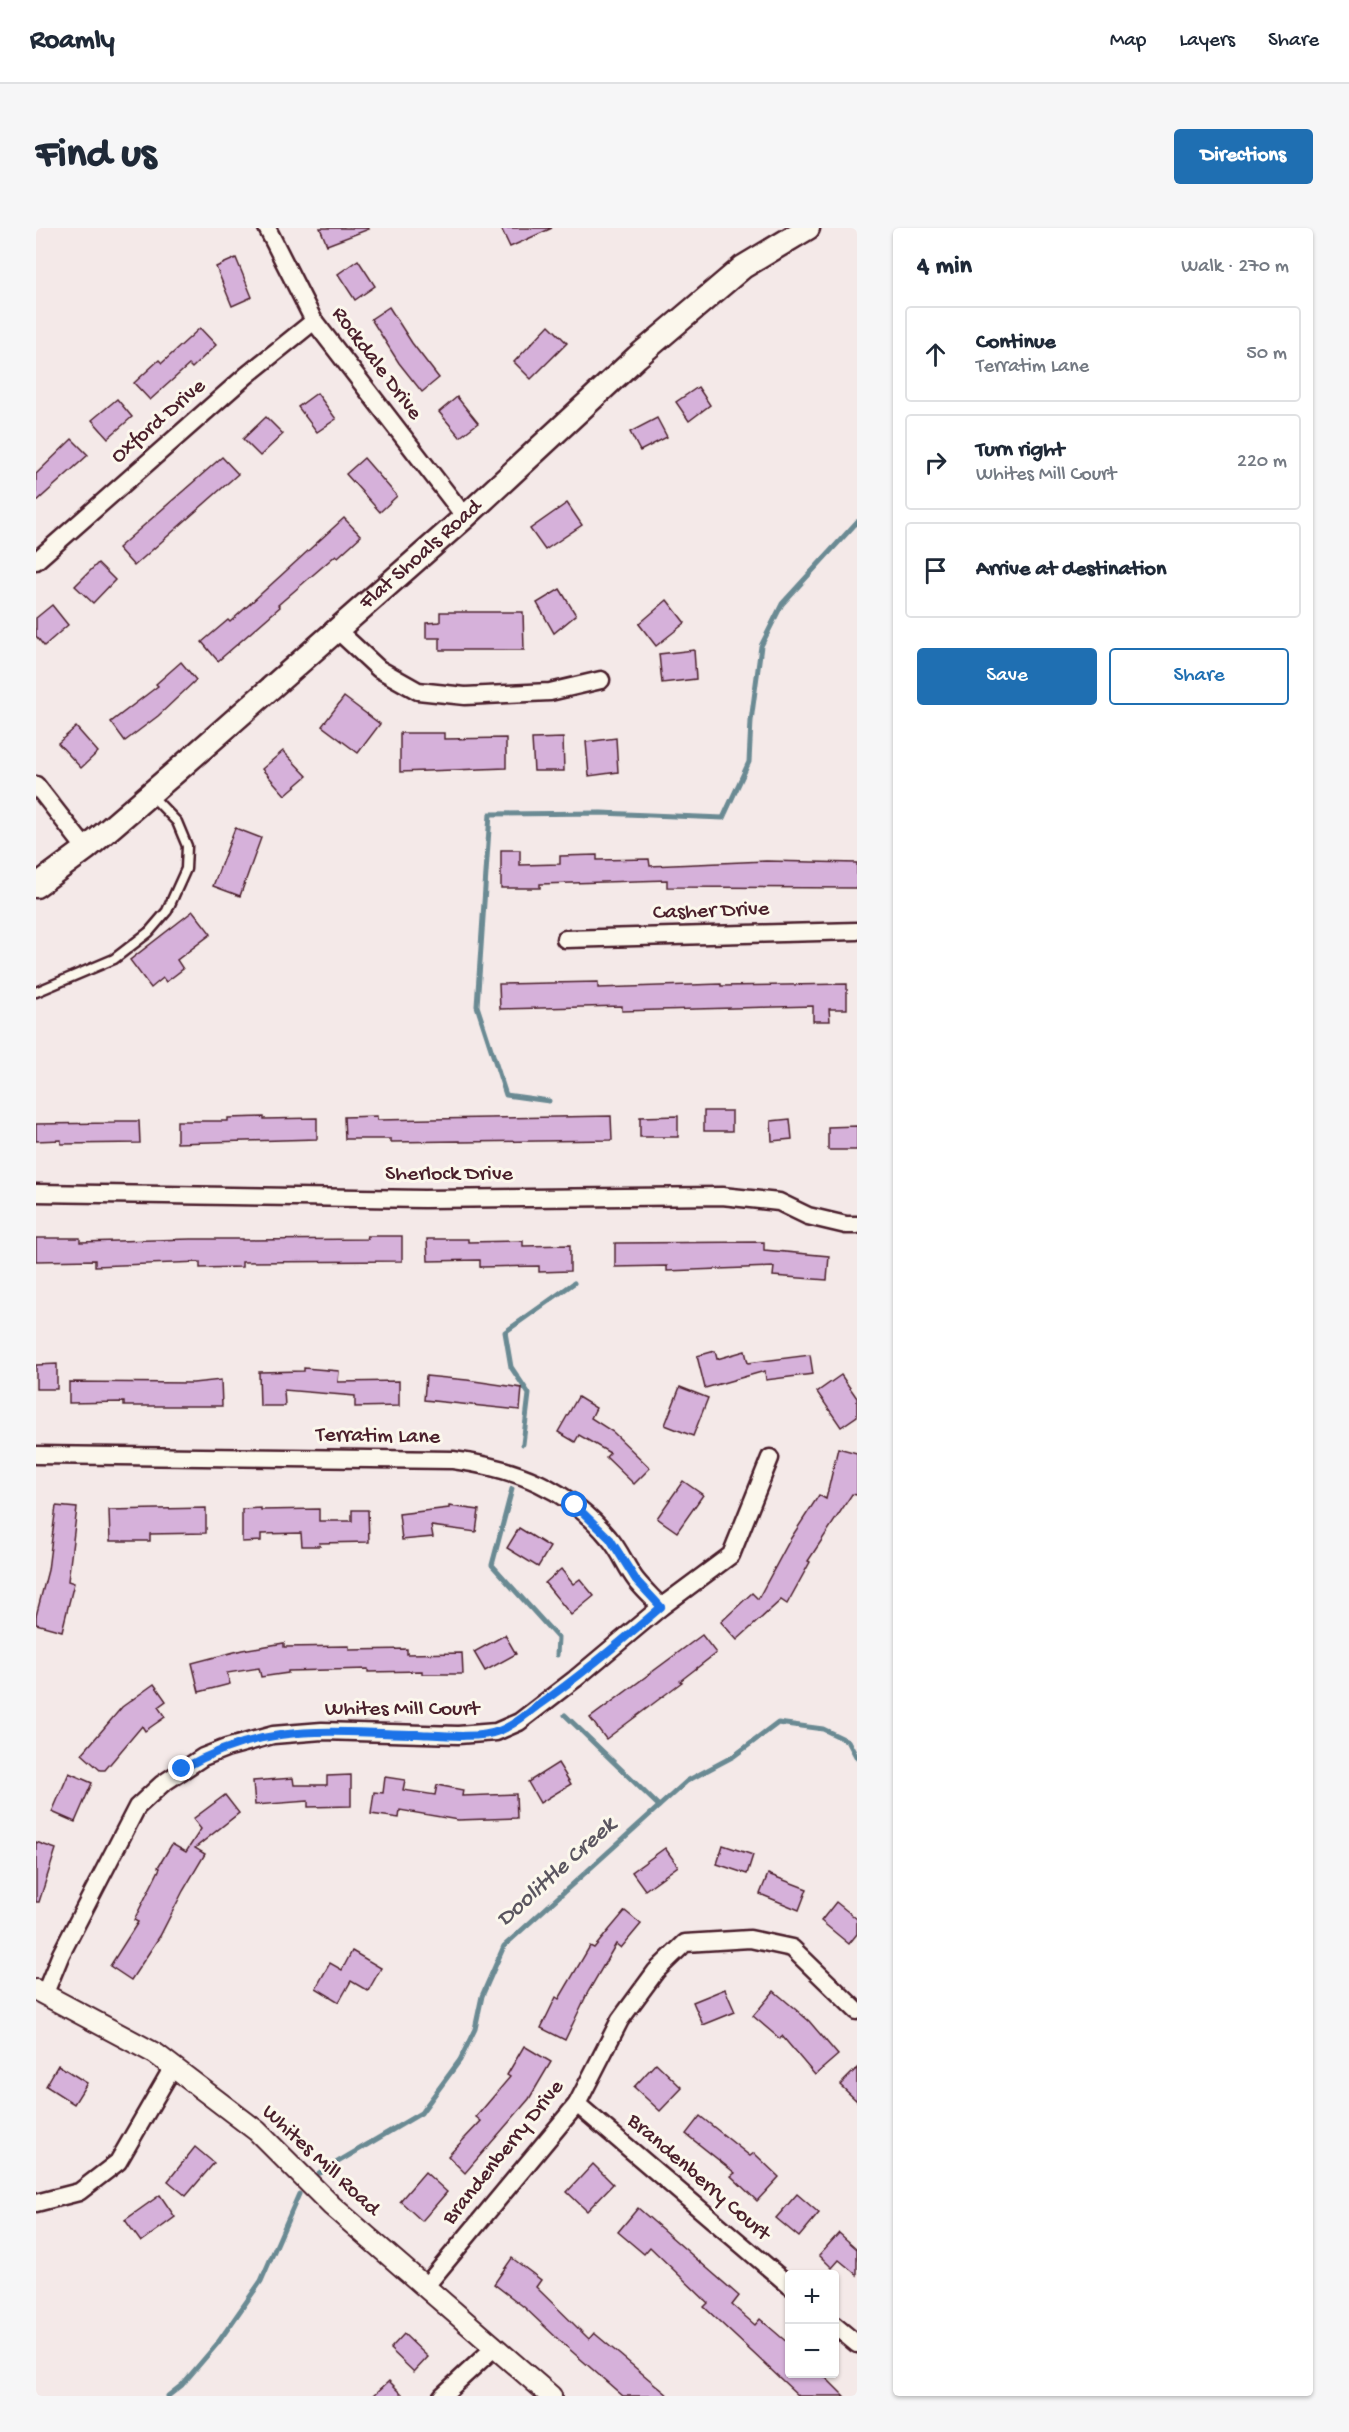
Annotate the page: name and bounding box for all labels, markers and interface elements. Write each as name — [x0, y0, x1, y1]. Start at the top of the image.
text: Roamly — [30, 25, 115, 58]
text: Map — [1110, 29, 1146, 54]
text: Layers — [1179, 29, 1235, 54]
text: Share — [1268, 29, 1319, 54]
button: Directions — [1174, 129, 1313, 184]
text: Find us — [36, 132, 156, 181]
text: 4 min — [917, 252, 972, 283]
text: Walk · 270 m — [1181, 256, 1289, 279]
street label: Rockdale Drive — [325, 302, 427, 426]
text: Continue — [976, 330, 1056, 356]
icon: ahead — [919, 338, 952, 371]
text: 50 m — [1246, 343, 1287, 366]
text: Terratim Lane — [976, 356, 1089, 379]
street label: Oxford Drive — [106, 373, 212, 470]
text: Turn right — [976, 438, 1064, 464]
icon: right — [919, 446, 952, 479]
text: 220 m — [1237, 451, 1287, 474]
text: Whites Mill Court — [976, 464, 1116, 487]
street label: Flat Shoals Road — [354, 493, 489, 617]
icon: arrive — [919, 554, 952, 587]
text: Arrive at destination — [976, 557, 1166, 583]
button: Save — [917, 648, 1097, 705]
button: Share — [1109, 648, 1289, 705]
street label: Casher Drive — [652, 897, 770, 927]
street label: Sherlock Drive — [385, 1162, 514, 1188]
street label: Terratim Lane — [314, 1423, 441, 1451]
route start — [561, 1491, 587, 1517]
street label: Whites Mill Court — [325, 1697, 481, 1723]
route end — [168, 1755, 194, 1781]
water label: Doolittle Creek — [491, 1810, 625, 1934]
street label: Brandenberry Drive — [437, 2075, 571, 2231]
street label: Whites Mill Road — [256, 2100, 386, 2224]
street label: Brandenberry Court — [620, 2108, 777, 2249]
map controls — [785, 2270, 839, 2378]
button: + — [785, 2270, 839, 2324]
button: − — [785, 2324, 839, 2378]

